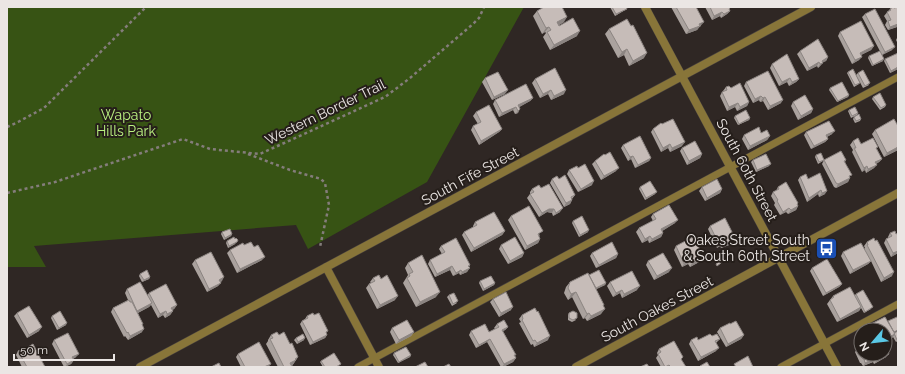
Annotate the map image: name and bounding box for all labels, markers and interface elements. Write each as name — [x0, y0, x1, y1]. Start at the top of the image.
street label: Western Border Trail — [262, 76, 388, 148]
park label: Wapato Hills Park — [96, 107, 157, 139]
street label: South 60th Street — [713, 116, 781, 224]
street label: South Fife Street — [419, 143, 522, 208]
place label: Oakes Street South & South 60th Street — [683, 232, 810, 264]
bus stop icon: Oakes Street South & South 60th Street — [813, 235, 839, 261]
street label: South Oakes Street — [598, 273, 716, 345]
north arrow — [853, 322, 893, 362]
scale bar — [14, 336, 114, 362]
text: N — [857, 340, 872, 353]
text: 50 m — [20, 343, 48, 357]

